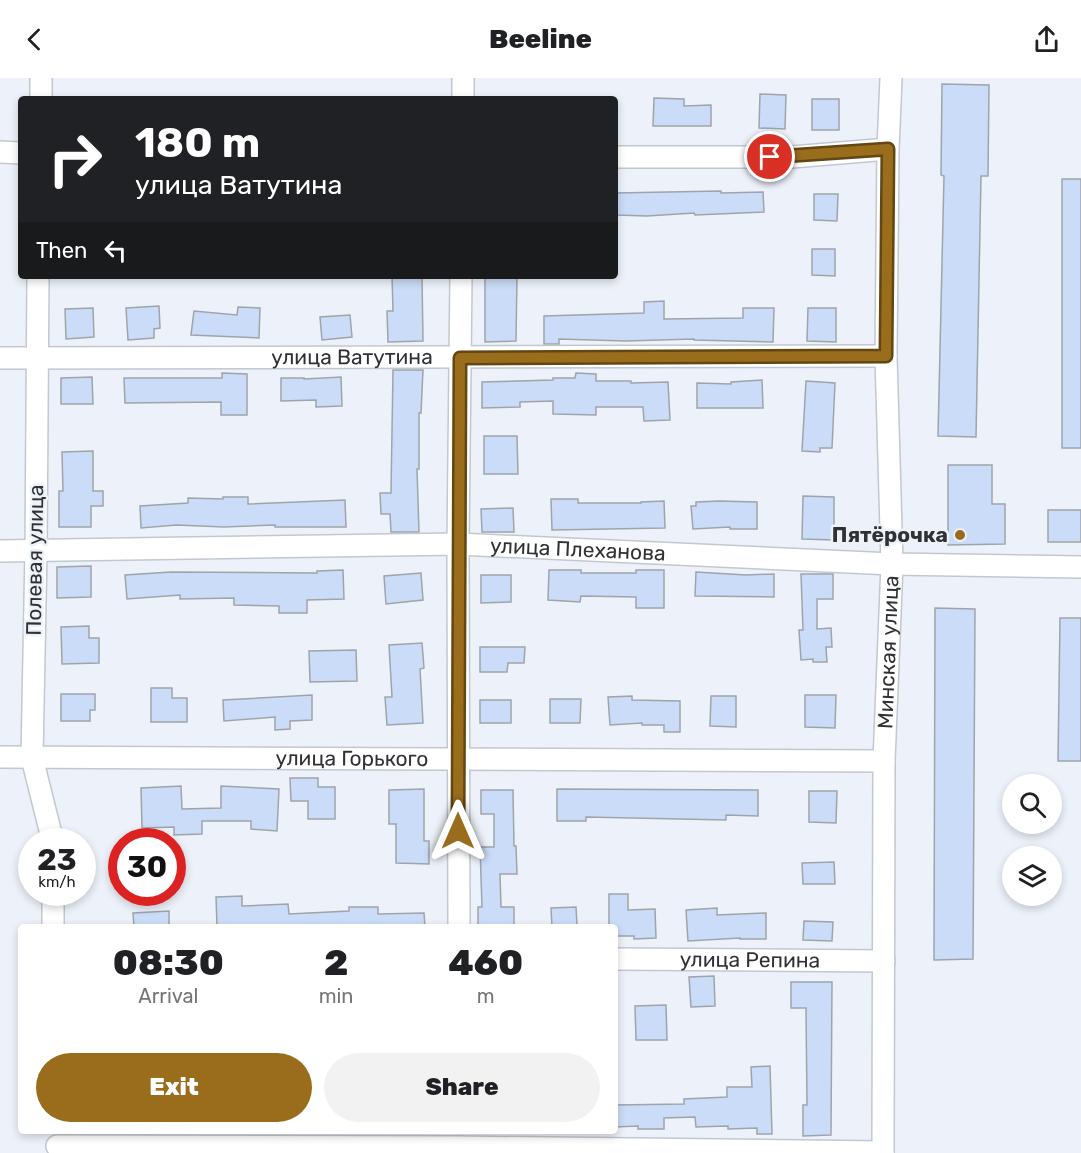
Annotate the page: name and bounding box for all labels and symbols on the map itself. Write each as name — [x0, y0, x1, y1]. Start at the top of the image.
pin — [744, 131, 795, 182]
street label: улица Ватутина — [271, 344, 433, 369]
street label: Полевая улица — [21, 484, 48, 636]
place label: Пятёрочка — [832, 522, 948, 547]
marker: Пятёрочка — [953, 528, 967, 542]
street label: улица Плеханова — [490, 532, 666, 566]
street label: Минская улица — [872, 575, 904, 729]
street label: улица Горького — [276, 745, 428, 771]
position arrow — [426, 799, 490, 863]
speed limit sign: 30 — [108, 828, 186, 906]
street label: улица Репина — [680, 946, 820, 973]

